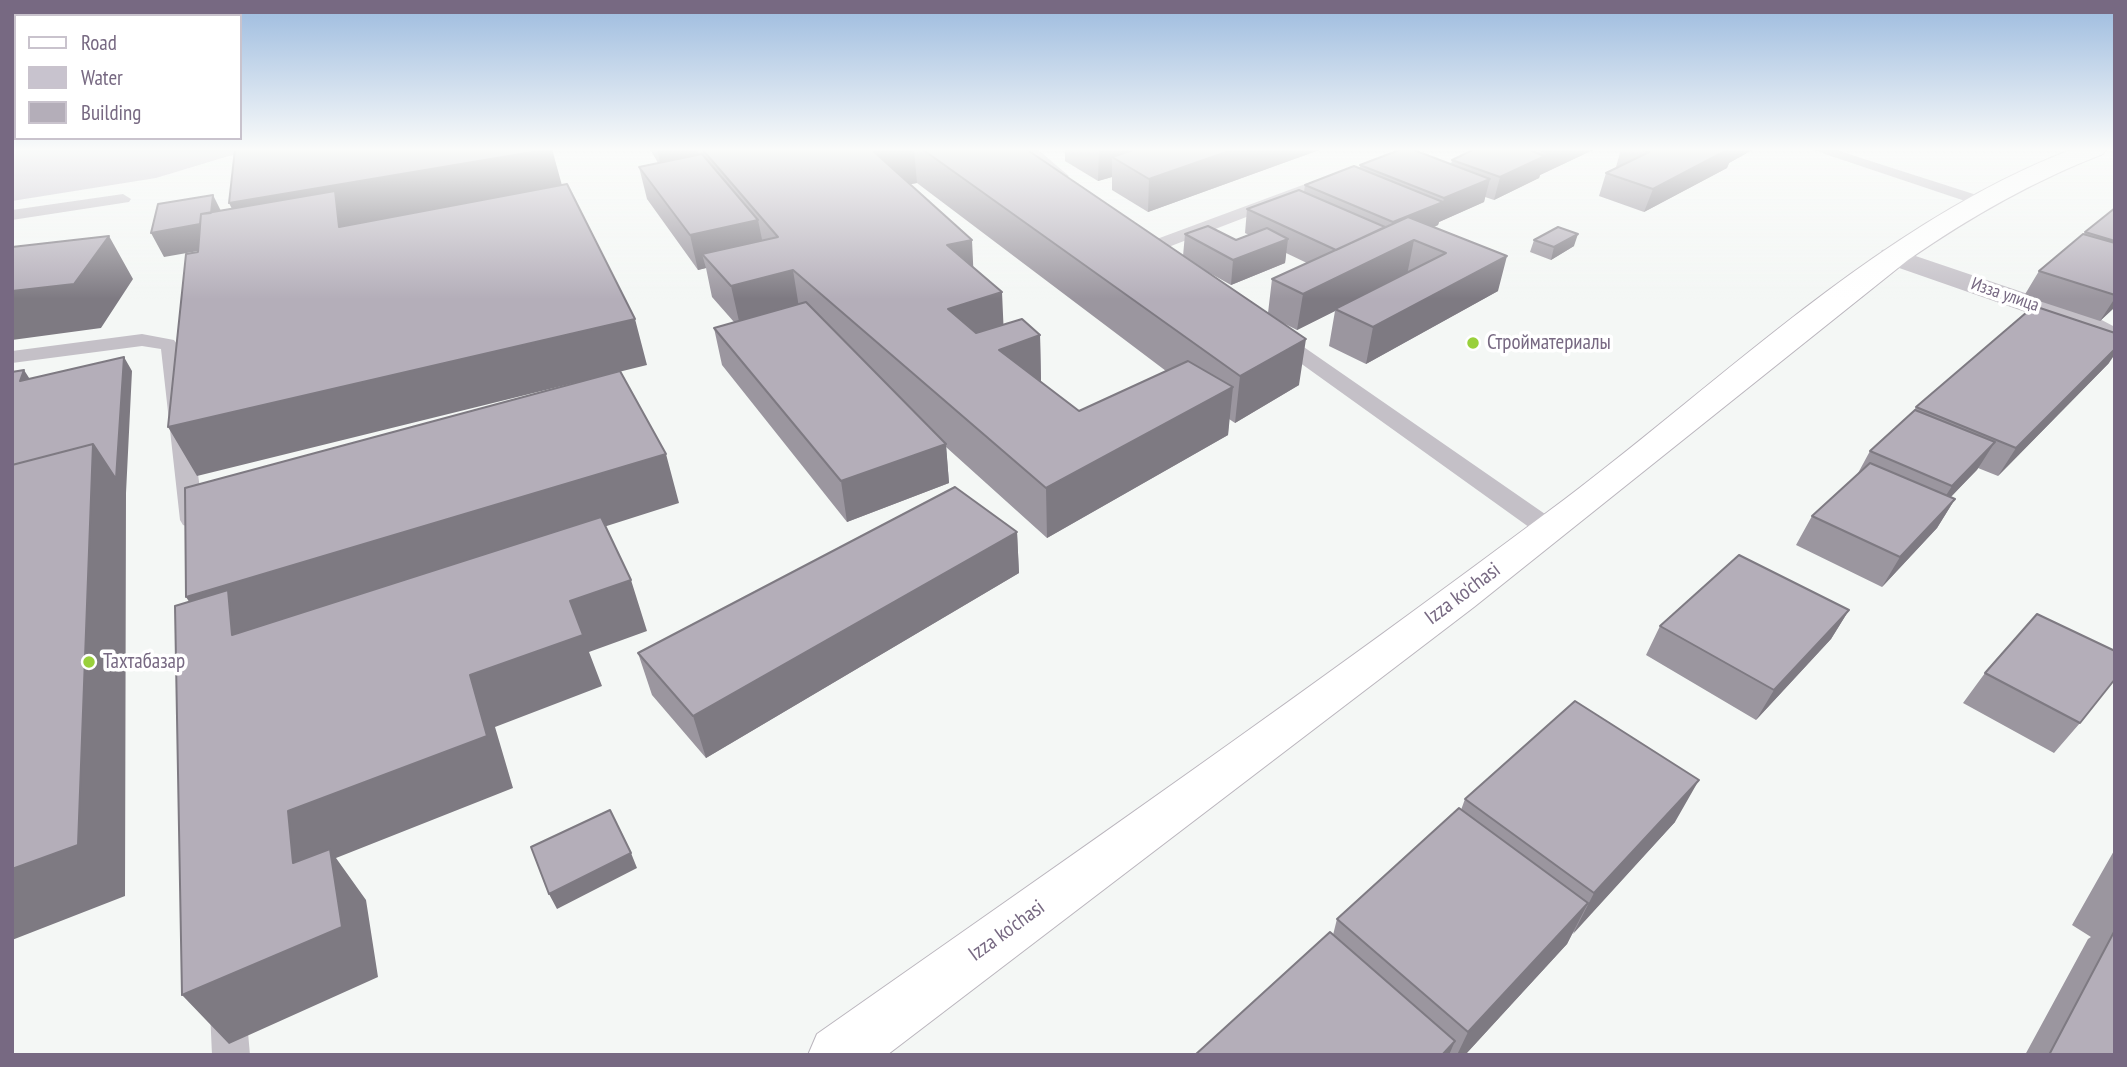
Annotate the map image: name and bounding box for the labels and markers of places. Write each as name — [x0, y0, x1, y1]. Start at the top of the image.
place label: Стройматериалы — [1487, 330, 1611, 356]
marker: Стройматериалы — [1465, 335, 1481, 351]
place label: Тахтабазар — [103, 649, 185, 675]
marker: Тахтабазар — [81, 654, 97, 670]

